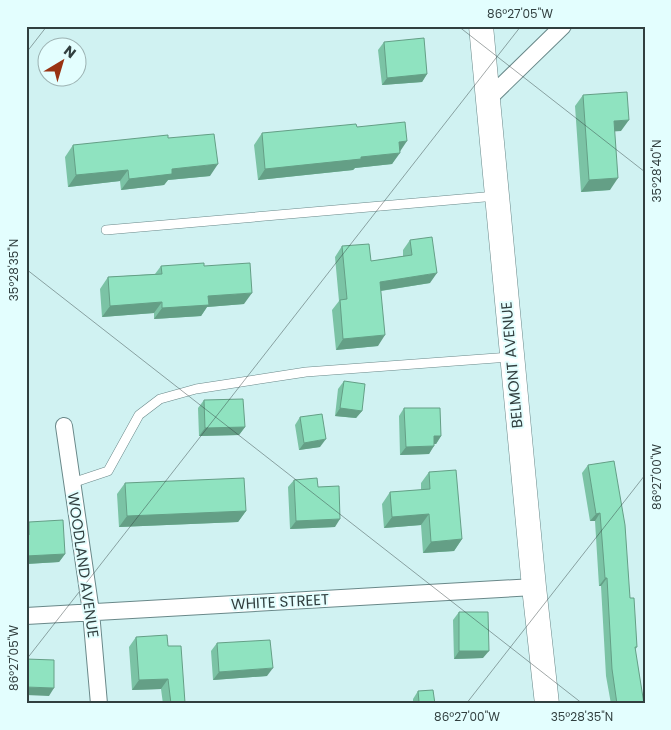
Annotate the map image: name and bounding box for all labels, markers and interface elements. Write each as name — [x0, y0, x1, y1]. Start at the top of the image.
text: 86°27'05"W — [487, 5, 553, 22]
north arrow — [38, 38, 88, 88]
text: N — [60, 41, 80, 63]
text: 35°28'40"N — [648, 140, 665, 202]
text: 35°28'35"N — [5, 239, 22, 301]
street label: BELMONT AVENUE — [496, 301, 527, 429]
text: 86°27'00"W — [648, 444, 665, 510]
street label: WOODLAND AVENUE — [63, 491, 104, 639]
street label: WHITE STREET — [230, 588, 329, 615]
text: 86°27'05"W — [5, 625, 22, 691]
text: 86°27'00"W — [434, 708, 500, 725]
text: 35°28'35"N — [551, 708, 613, 725]

